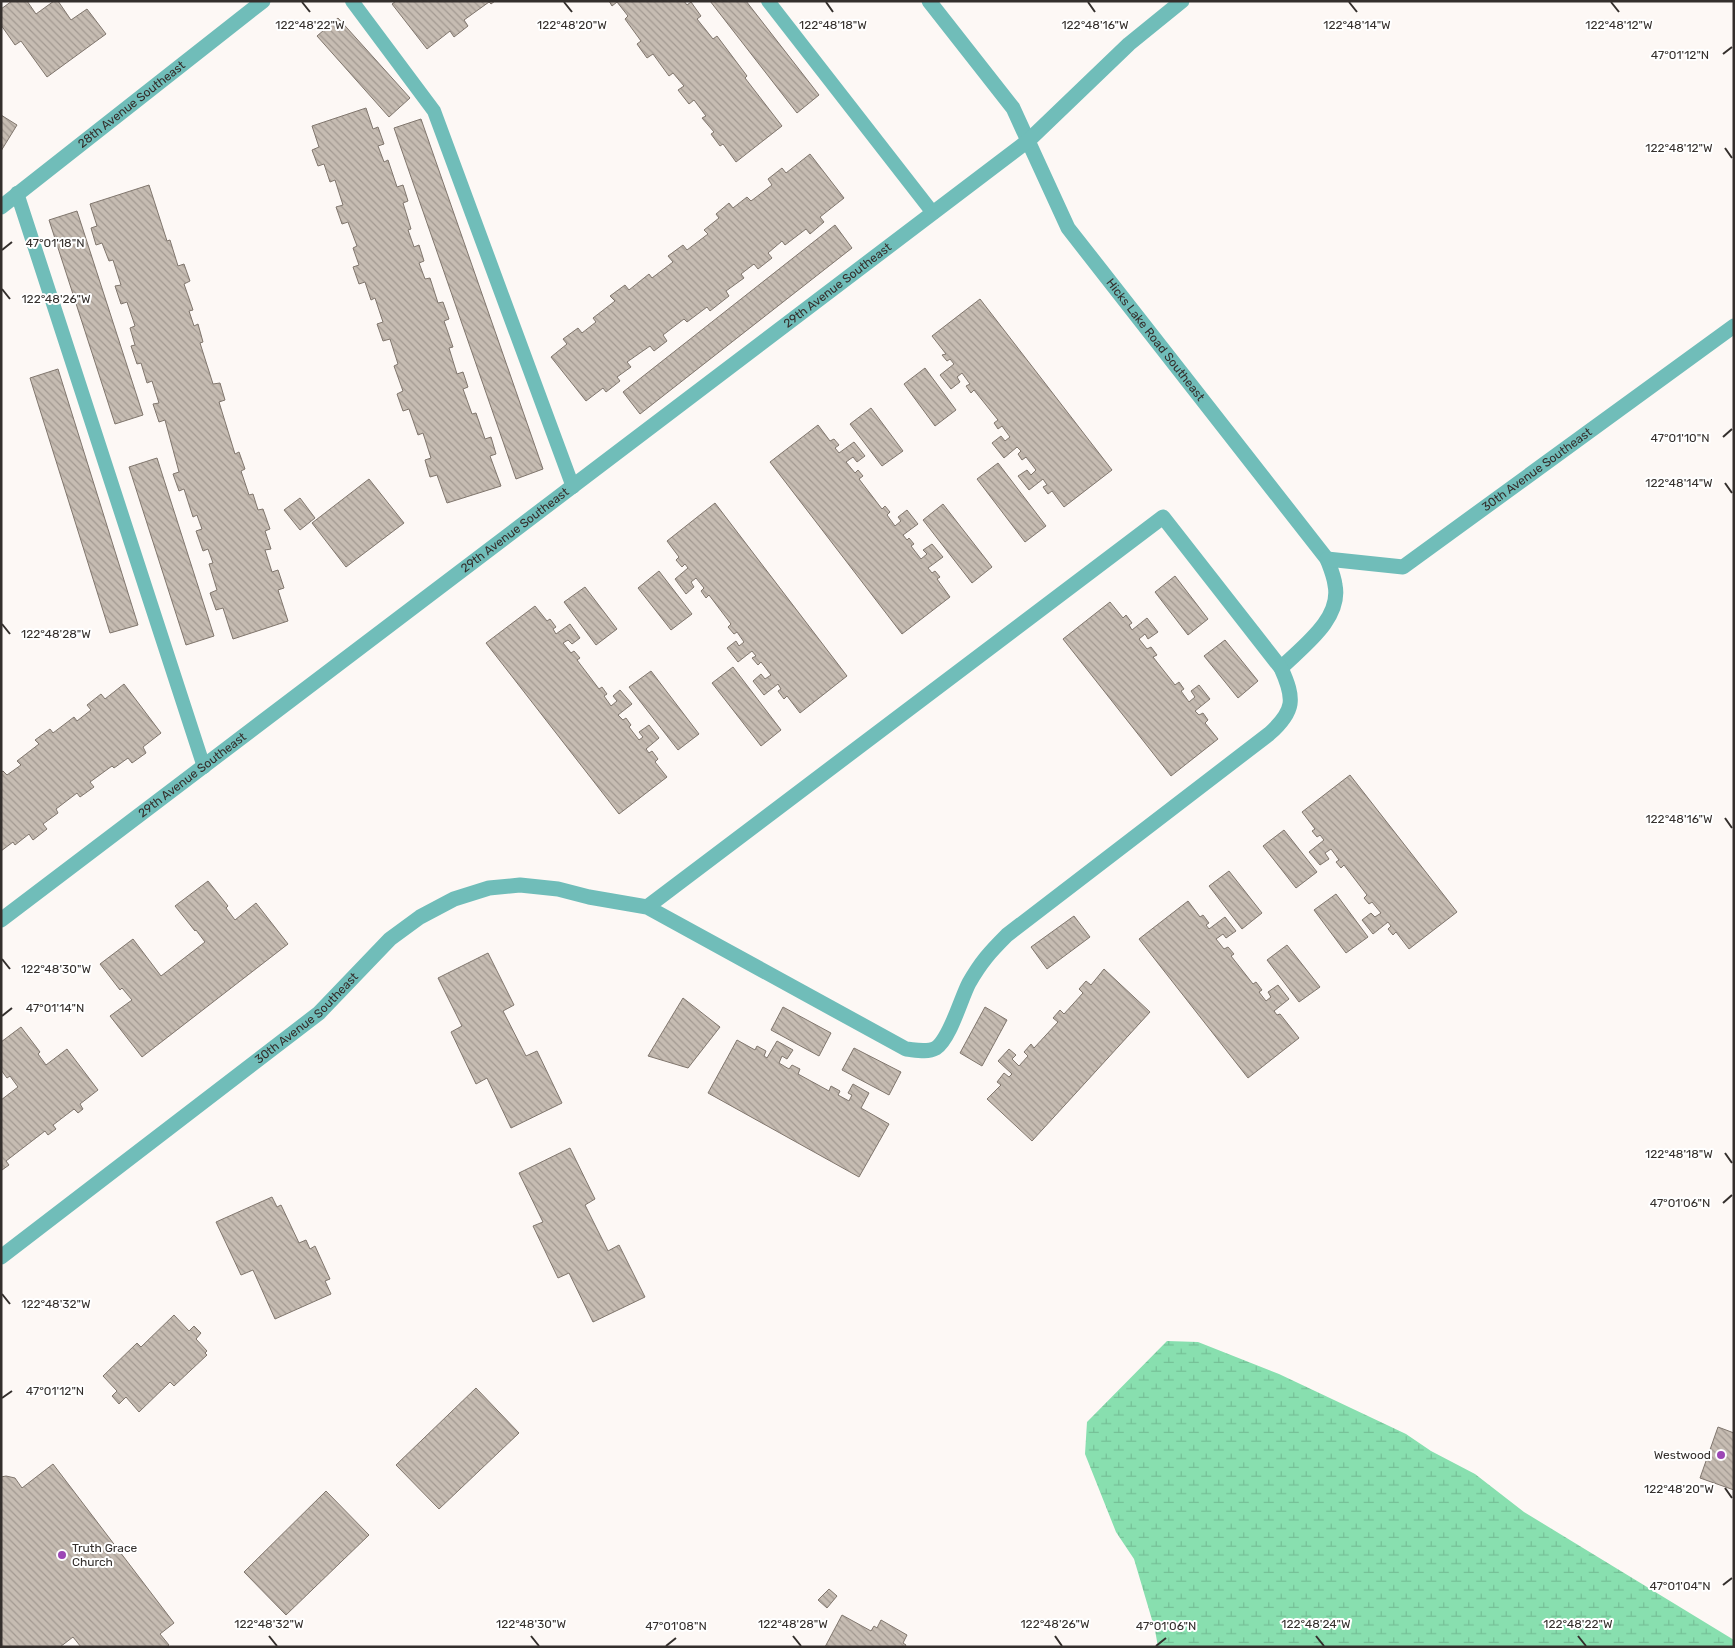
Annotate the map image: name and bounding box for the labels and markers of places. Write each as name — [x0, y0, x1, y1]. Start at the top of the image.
place label: Westwood — [1654, 1448, 1711, 1462]
marker: Westwood — [1715, 1449, 1727, 1461]
place label: Truth Grace Church — [72, 1541, 138, 1569]
marker: Truth Grace Church — [56, 1549, 68, 1561]

